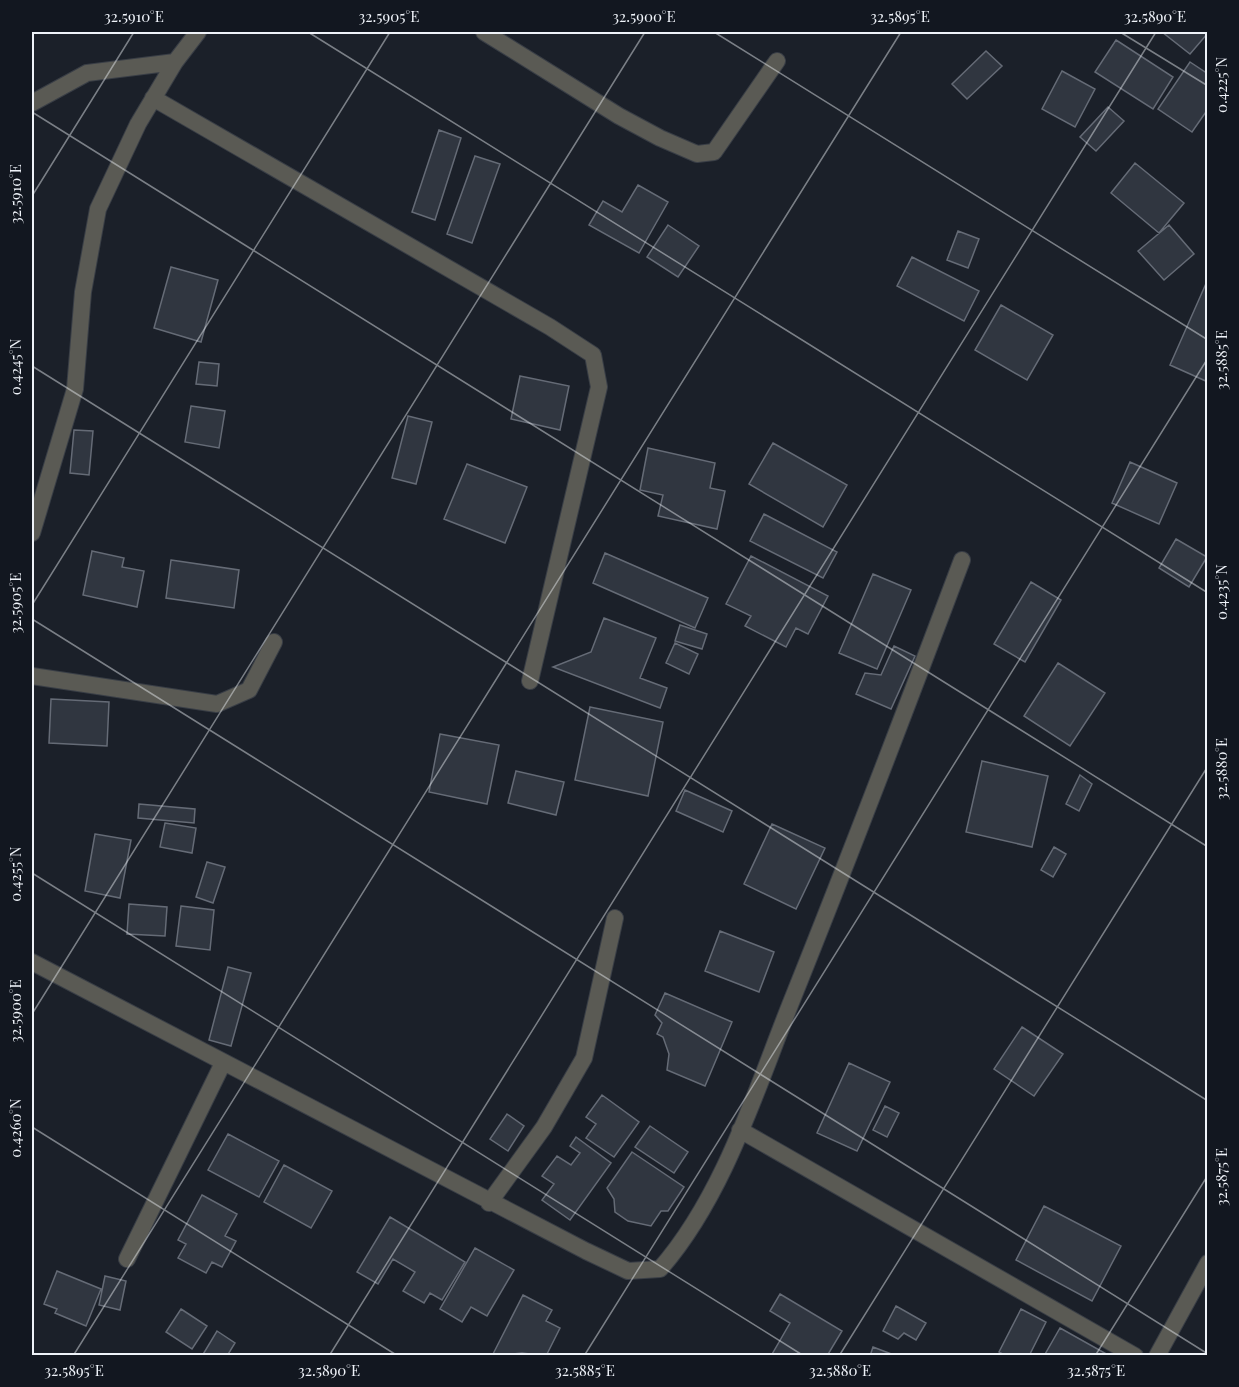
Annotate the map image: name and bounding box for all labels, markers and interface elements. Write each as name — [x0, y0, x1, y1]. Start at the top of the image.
text: 32.5910°E — [104, 6, 164, 26]
text: 32.5905°E — [359, 6, 419, 26]
text: 32.5900°E — [612, 6, 676, 26]
text: 32.5895°E — [870, 6, 930, 26]
text: 32.5890°E — [1124, 6, 1186, 26]
text: 0.4225°N — [1211, 56, 1231, 113]
text: 32.5910°E — [5, 164, 25, 224]
text: 32.5885°E — [1211, 330, 1231, 390]
text: 0.4245°N — [5, 338, 25, 395]
text: 0.4235°N — [1211, 564, 1231, 620]
text: 32.5905°E — [5, 573, 25, 633]
text: 32.5880°E — [1211, 738, 1231, 800]
text: 0.4255°N — [5, 846, 25, 902]
text: 32.5900°E — [5, 979, 25, 1043]
text: 0.4260°N — [5, 1098, 25, 1158]
text: 32.5875°E — [1211, 1148, 1231, 1206]
text: 32.5895°E — [44, 1360, 104, 1380]
text: 32.5890°E — [298, 1360, 360, 1380]
text: 32.5885°E — [555, 1360, 615, 1380]
text: 32.5880°E — [809, 1360, 871, 1380]
text: 32.5875°E — [1067, 1360, 1125, 1380]

